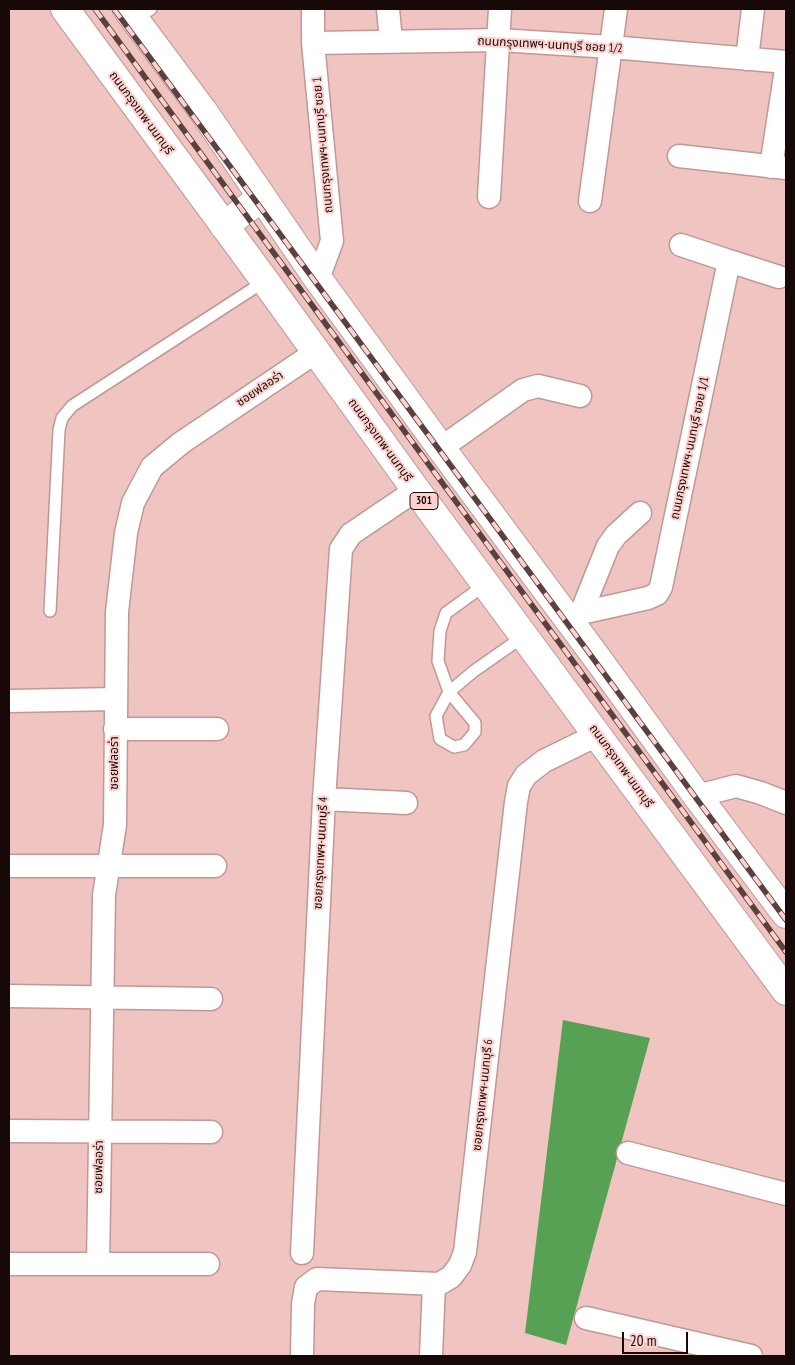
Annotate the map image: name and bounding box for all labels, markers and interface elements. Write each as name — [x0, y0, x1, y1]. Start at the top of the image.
street label: ถนนกรุงเทพฯ-นนทบุรี ซอย 1/2 — [477, 34, 623, 56]
street label: ถนนกรุงเทพ-นนทบุรี — [106, 69, 176, 157]
street label: ถนนกรุงเทพฯ-นนทบุรี ซอย 1 — [310, 76, 336, 214]
street label: ซอยฟลอร่า — [234, 368, 286, 410]
street label: ถนนกรุงเทพฯ-นนทบุรี ซอย 1/1 — [668, 375, 712, 521]
street label: ถนนกรุงเทพ-นนทบุรี — [345, 396, 415, 484]
road number: 301 — [410, 492, 438, 510]
street label: ถนนกรุงเทพ-นนทบุรี — [586, 722, 656, 810]
street label: ซอยฟลอร่า — [108, 736, 122, 790]
street label: ซอยกรุงเทพฯ-นนทบุรี 4 — [311, 797, 331, 909]
street label: ซอยกรุงเทพฯ-นนทบุรี 6 — [470, 1038, 496, 1152]
street label: ซอยฟลอร่า — [91, 1140, 107, 1194]
scale bar — [625, 1322, 691, 1354]
text: 20 m — [630, 1331, 656, 1350]

